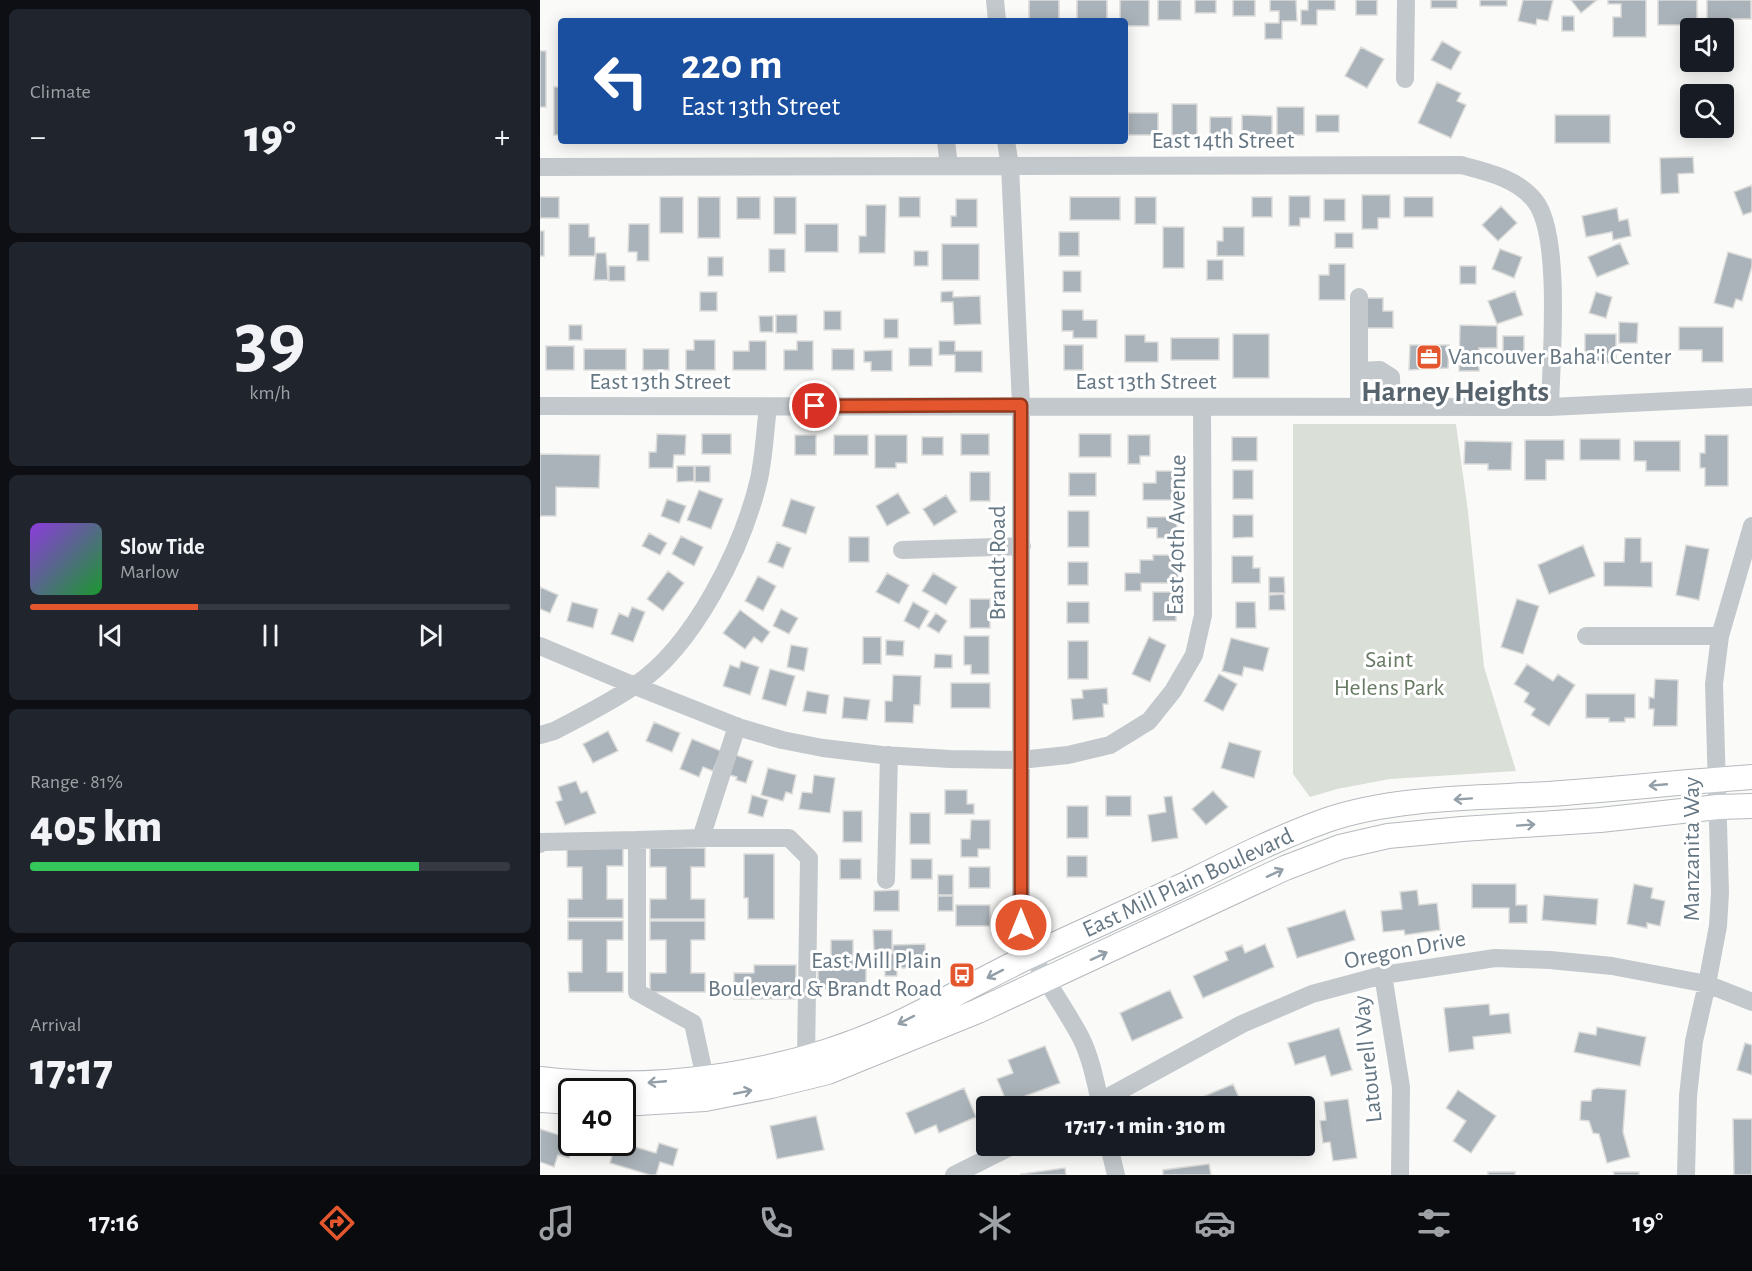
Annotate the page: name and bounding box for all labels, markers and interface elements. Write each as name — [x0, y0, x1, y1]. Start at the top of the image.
map controls — [1680, 18, 1734, 138]
button: sound — [1680, 18, 1734, 72]
icon: left — [582, 42, 660, 120]
text: 220 m — [681, 44, 783, 86]
text: Climate — [30, 82, 91, 102]
button: search — [1680, 84, 1734, 138]
text: East 13th Street — [681, 93, 840, 120]
text: 19° — [244, 115, 296, 160]
text: − — [30, 121, 46, 154]
text: + — [494, 121, 510, 154]
street label: East 14th Street — [1151, 129, 1295, 153]
text: 39 — [234, 303, 306, 381]
office icon: Vancouver Baha'i Center — [1414, 342, 1444, 372]
place label: Vancouver Baha'i Center — [1448, 345, 1672, 369]
street label: East 13th Street — [589, 370, 731, 394]
street label: East 13th Street — [1075, 370, 1217, 394]
district label: Harney Heights — [1361, 377, 1549, 407]
pin — [789, 380, 840, 431]
text: km/h — [249, 383, 291, 403]
icon: arrive — [798, 389, 831, 422]
street label: East 40th Avenue — [1164, 454, 1190, 616]
street label: Brandt Road — [986, 505, 1010, 621]
text: Slow Tide — [120, 536, 205, 558]
text: Marlow — [120, 562, 179, 582]
icon: previous — [94, 619, 127, 652]
icon: pause — [254, 619, 287, 652]
icon: next — [414, 619, 447, 652]
park label: Saint Helens Park — [1334, 648, 1444, 700]
text: Range · 81% — [30, 772, 123, 792]
street label: Manzanita Way — [1680, 777, 1704, 921]
one-way arrow — [1648, 780, 1668, 791]
one-way arrow — [1454, 794, 1474, 805]
text: 405 km — [30, 805, 162, 850]
one-way arrow — [1516, 819, 1536, 830]
street label: East Mill Plain Boulevard — [1079, 824, 1297, 942]
one-way arrow — [1266, 867, 1284, 878]
position arrow — [989, 893, 1053, 957]
street label: Oregon Drive — [1342, 926, 1468, 974]
place label: East Mill Plain Boulevard & Brandt Road — [708, 949, 942, 1001]
one-way arrow — [1089, 950, 1107, 961]
bus stop icon: East Mill Plain Boulevard & Brandt Road — [947, 960, 977, 990]
one-way arrow — [986, 968, 1004, 980]
street label: Latourell Way — [1349, 994, 1387, 1124]
one-way arrow — [897, 1014, 915, 1026]
text: Arrival — [30, 1015, 81, 1035]
text: 17:17 — [30, 1048, 113, 1093]
one-way arrow — [648, 1077, 668, 1088]
speed limit sign: 40 — [558, 1078, 636, 1156]
one-way arrow — [733, 1086, 752, 1097]
text: 17:17 · 1 min · 310 m — [1065, 1115, 1226, 1137]
icon: directions — [316, 1202, 358, 1244]
icon: music — [536, 1202, 578, 1244]
icon: phone — [755, 1202, 797, 1244]
icon: climate — [974, 1202, 1016, 1244]
icon: car — [1194, 1202, 1236, 1244]
icon: filters — [1413, 1202, 1455, 1244]
text: 17:16 — [89, 1209, 139, 1236]
text: 19° — [1633, 1209, 1663, 1236]

